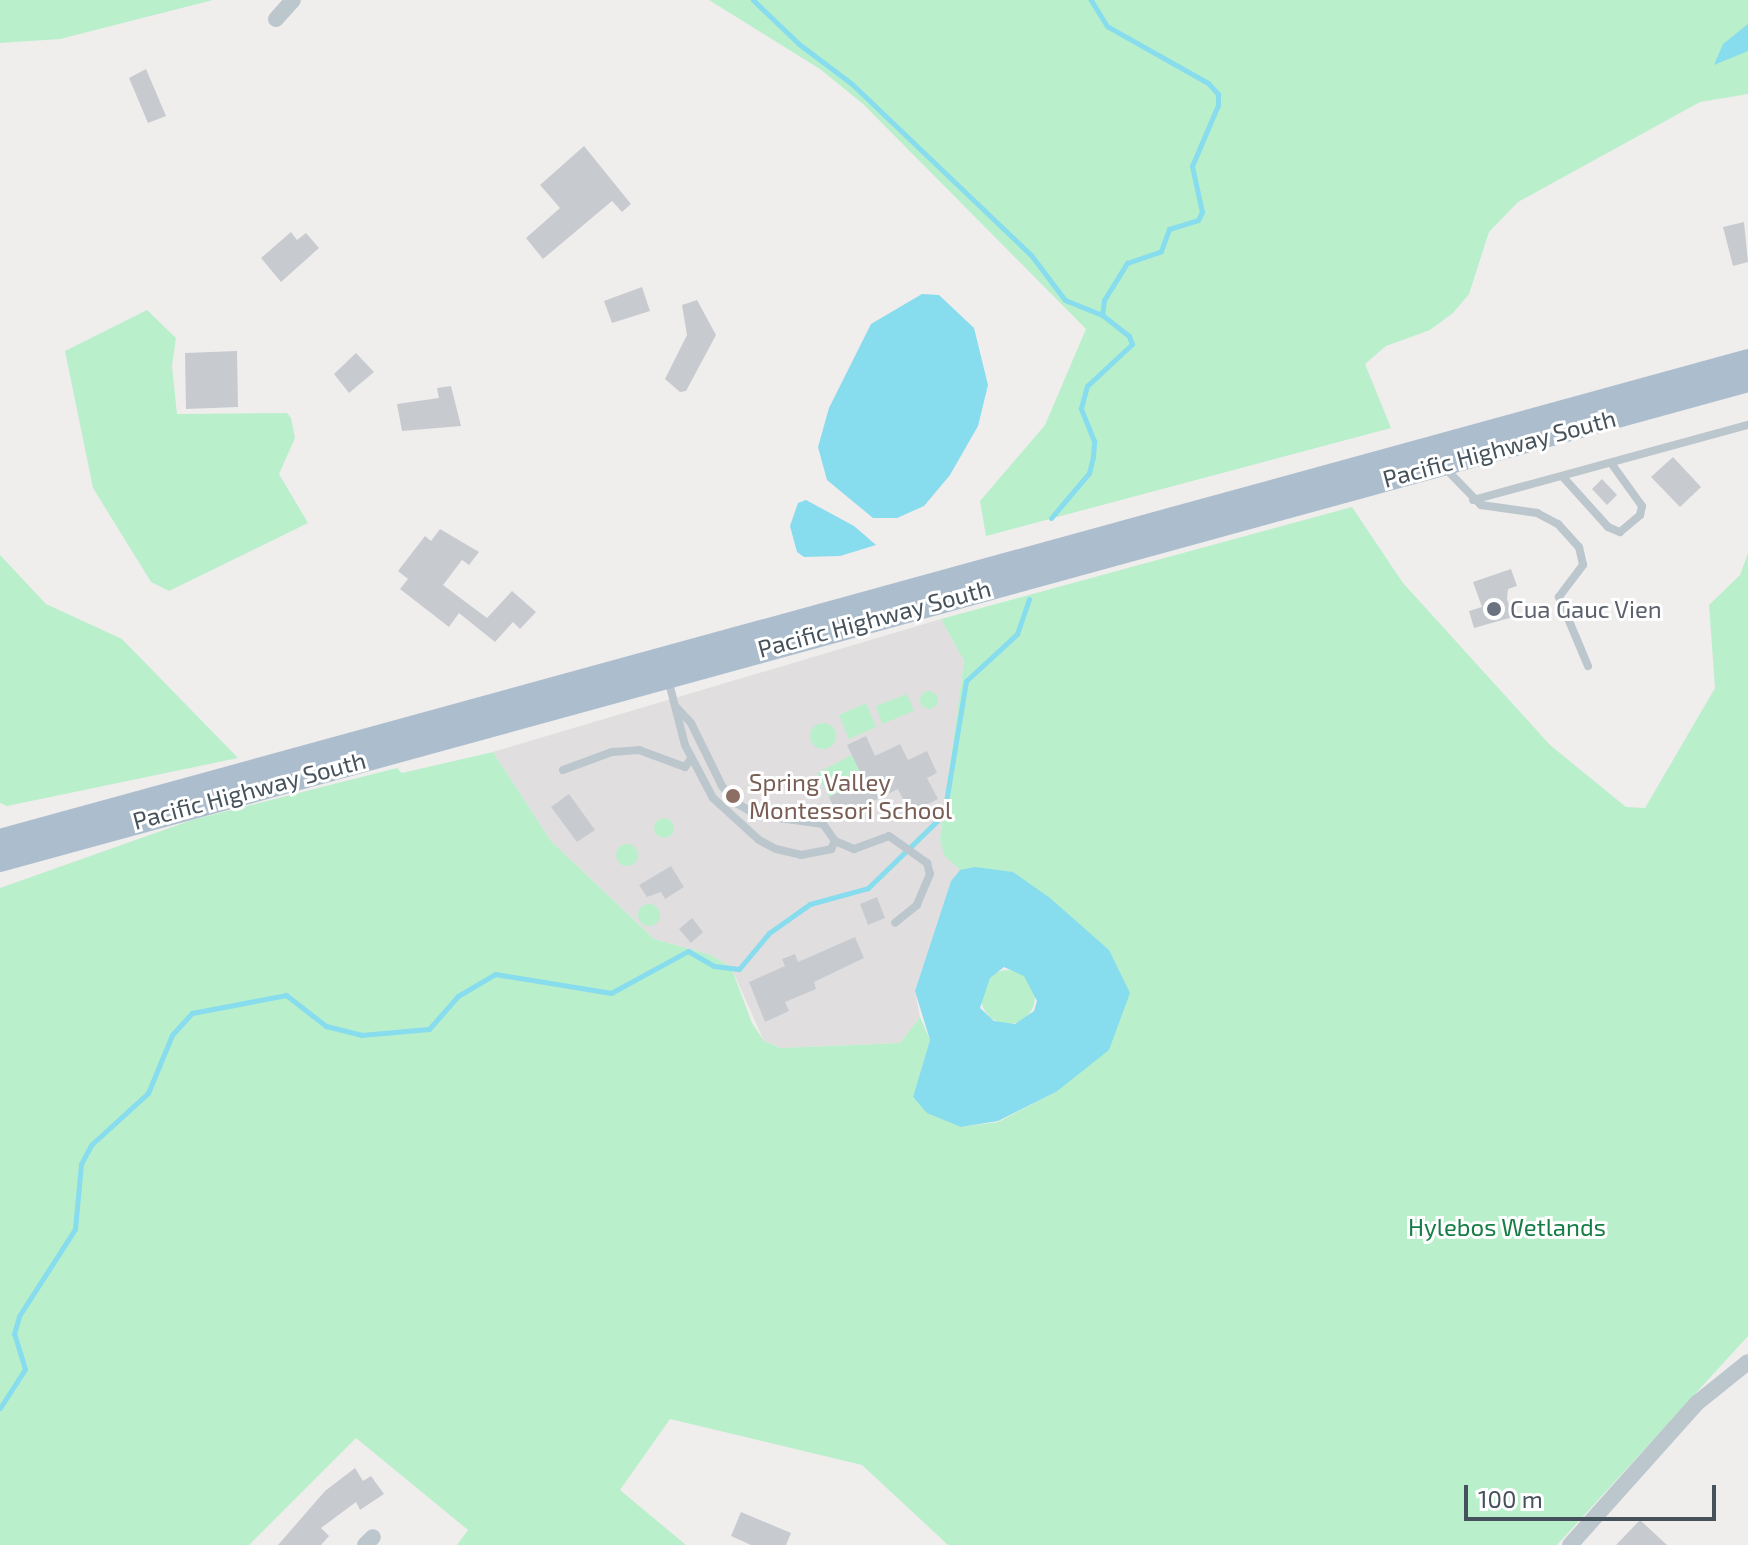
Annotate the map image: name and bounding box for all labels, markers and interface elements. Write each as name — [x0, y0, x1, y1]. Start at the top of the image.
street label: Pacific Highway South — [1379, 403, 1619, 493]
street label: Pacific Highway South — [754, 573, 994, 663]
place label: Cua Gauc Vien — [1510, 595, 1662, 623]
marker: Cua Gauc Vien — [1485, 600, 1503, 618]
street label: Pacific Highway South — [129, 745, 369, 835]
place label: Spring Valley Montessori School — [749, 768, 952, 824]
marker: Spring Valley Montessori School — [724, 787, 742, 805]
park label: Hylebos Wetlands — [1408, 1213, 1606, 1241]
scale bar — [1468, 1469, 1720, 1519]
text: 100 m — [1478, 1484, 1543, 1513]

